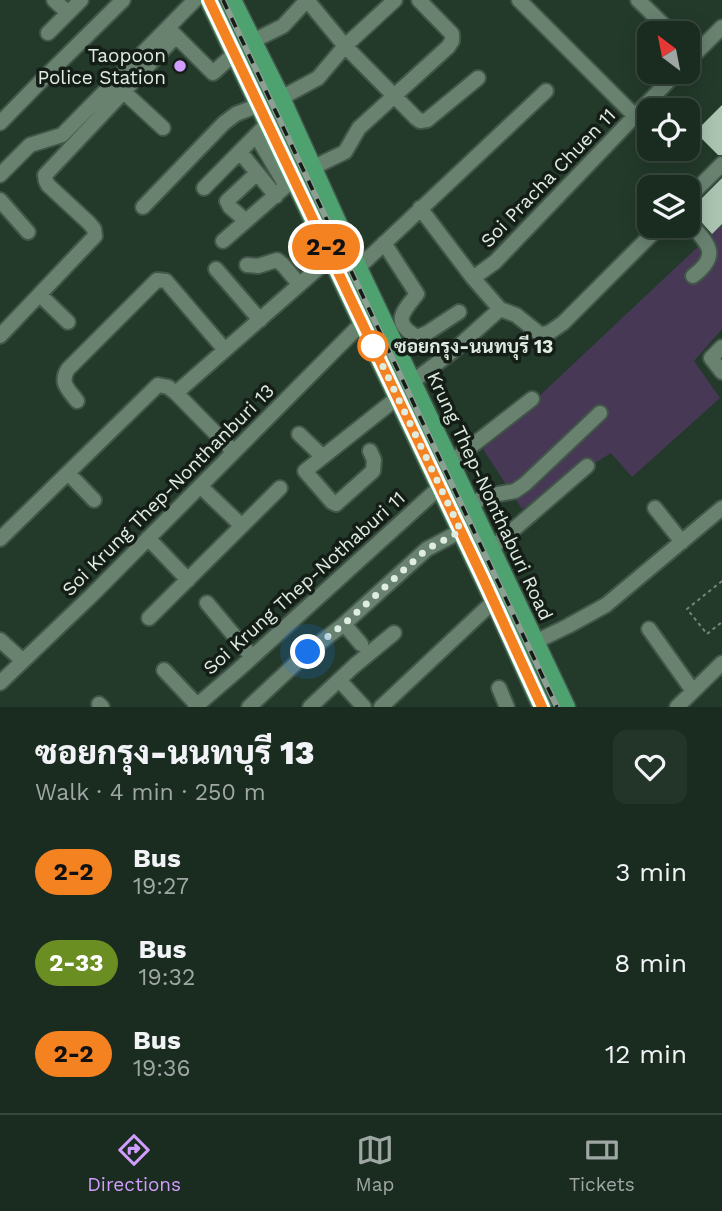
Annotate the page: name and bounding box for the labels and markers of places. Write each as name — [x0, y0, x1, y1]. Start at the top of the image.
place label: Taopoon Police Station — [38, 44, 166, 89]
marker: Taopoon Police Station — [172, 58, 188, 74]
marker: ซอยกรุง-นนทบุรี 13 — [358, 331, 388, 361]
place label: ซอยกรุง-นนทบุรี 13 — [394, 334, 553, 361]

